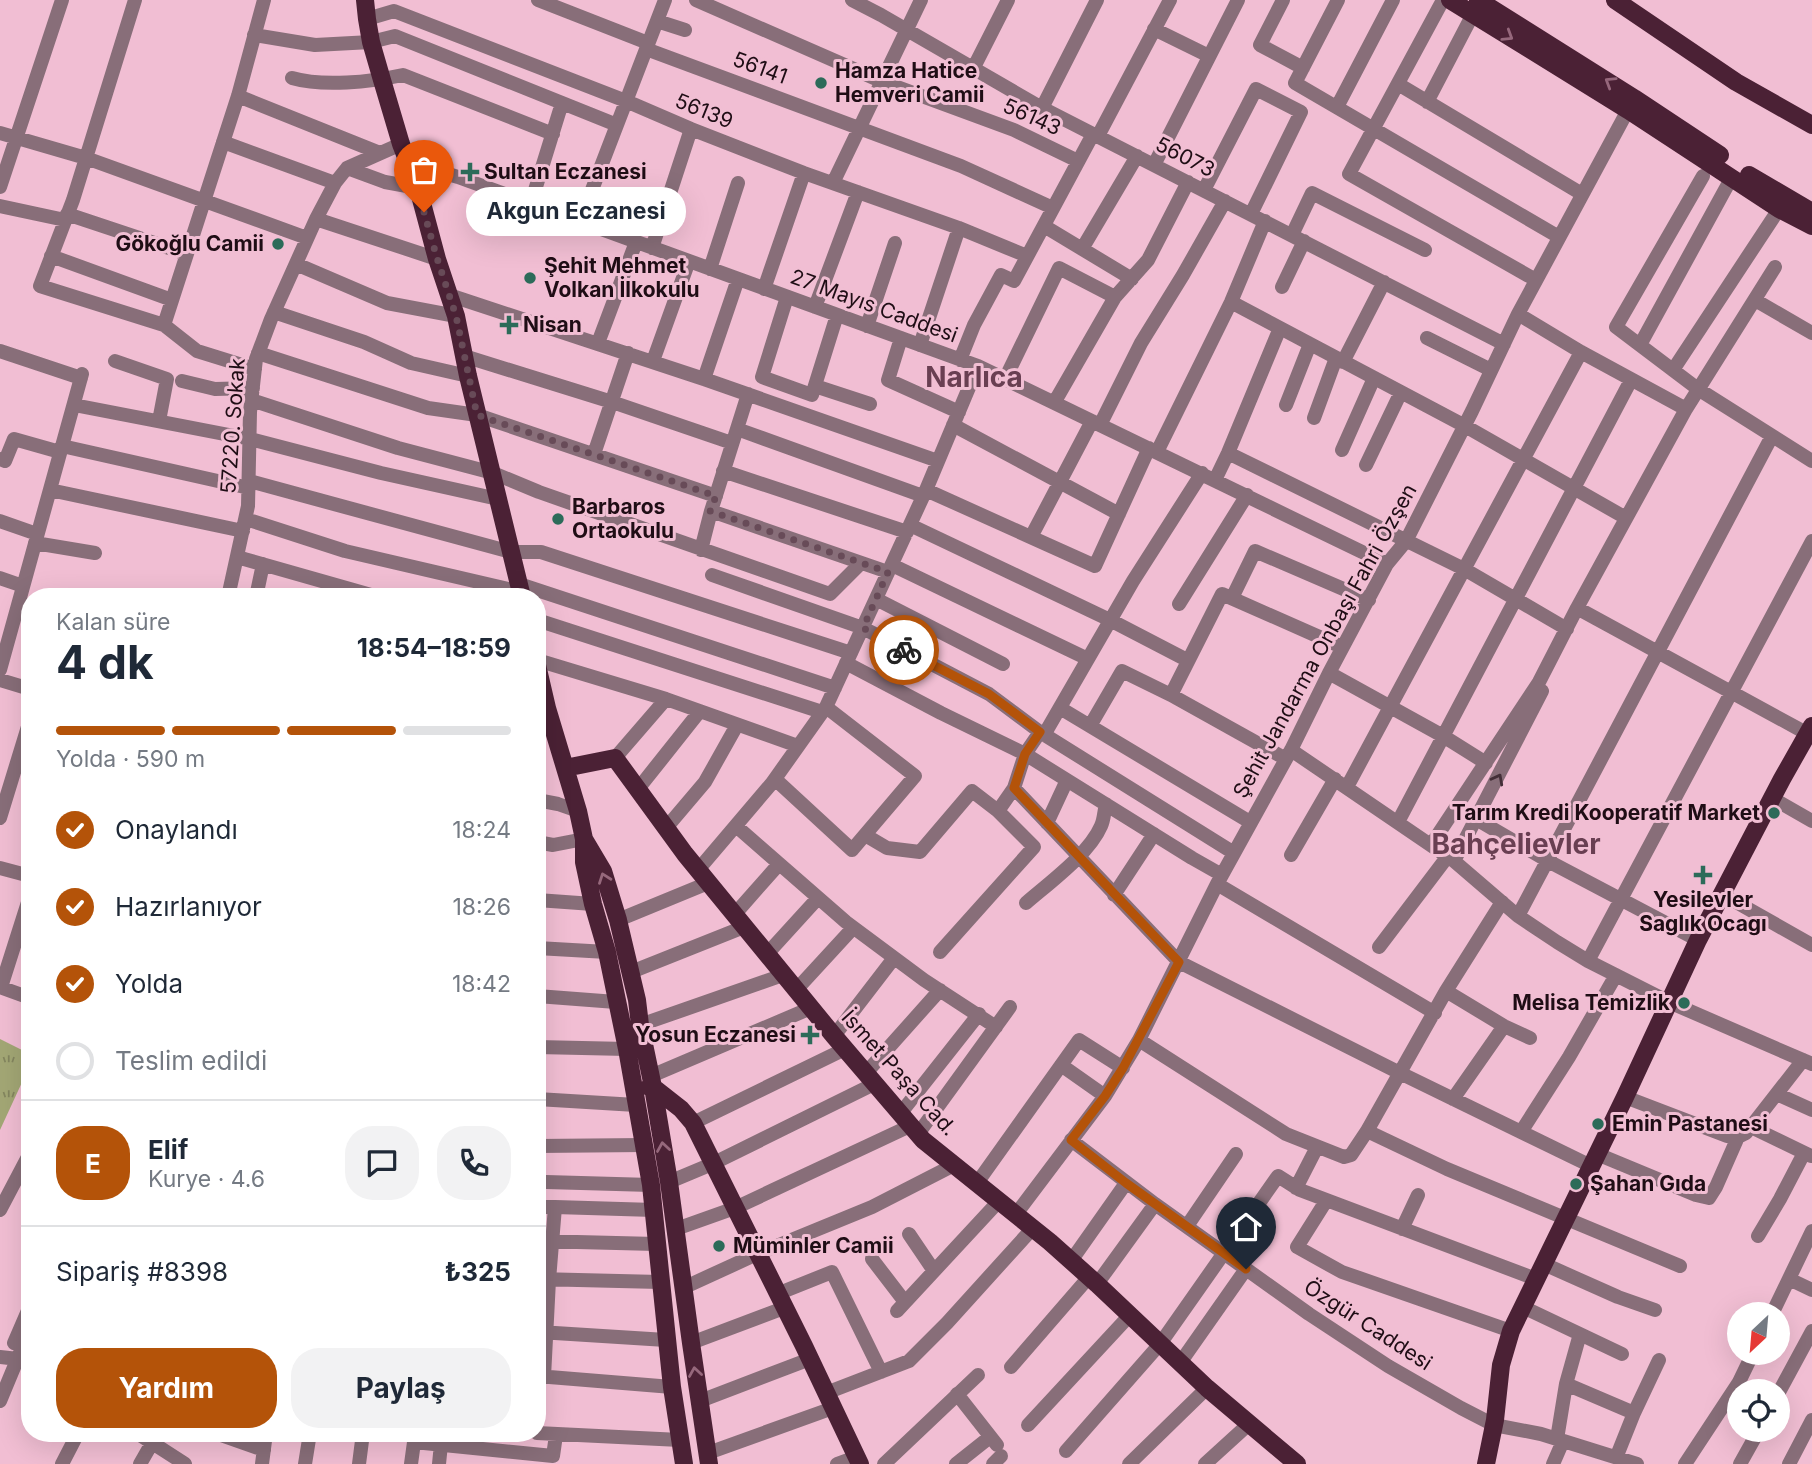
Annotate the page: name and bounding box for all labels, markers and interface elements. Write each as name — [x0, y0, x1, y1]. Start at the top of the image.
one-way arrow — [1501, 28, 1514, 41]
street label: 56141 — [730, 46, 791, 89]
place label: Hamza Hatice Hemveri Camii — [835, 58, 984, 107]
marker: Hamza Hatice Hemveri Camii — [813, 75, 829, 91]
one-way arrow — [1605, 78, 1618, 91]
street label: 56139 — [672, 88, 737, 133]
street label: 56143 — [999, 93, 1065, 140]
street label: 56073 — [1151, 131, 1219, 182]
pin — [394, 140, 454, 212]
icon: bag — [405, 151, 443, 189]
place label: Sultan Eczanesi — [484, 159, 647, 184]
marker: Sultan Eczanesi — [462, 164, 478, 180]
callout: Akgun Eczanesi — [466, 188, 686, 236]
text: Akgun Eczanesi — [486, 197, 666, 225]
place label: Gökoğlu Camii — [115, 231, 264, 256]
marker: Gökoğlu Camii — [270, 236, 286, 252]
place label: Şehit Mehmet Volkan İlkokulu — [544, 253, 700, 302]
street label: 27 Mayıs Caddesi — [787, 264, 961, 347]
marker: Şehit Mehmet Volkan İlkokulu — [522, 270, 538, 286]
place label: Nisan — [523, 312, 582, 337]
marker: Nisan — [501, 317, 517, 333]
street label: 57220. Sokak — [215, 357, 250, 495]
district label: Narlıca — [925, 360, 1023, 394]
street label: Şehit Jandarma Onbaşı Fahri Özşen — [1228, 479, 1422, 802]
place label: Barbaros Ortaokulu — [572, 494, 674, 543]
marker: Barbaros Ortaokulu — [550, 511, 566, 527]
text: Kalan süre — [56, 608, 170, 636]
courier — [869, 615, 939, 685]
icon: bike — [885, 631, 923, 669]
text: 18:54–18:59 — [357, 632, 511, 663]
text: 4 dk — [56, 634, 154, 690]
text: Yolda · 590 m — [56, 745, 205, 773]
one-way arrow — [1490, 774, 1503, 786]
place label: Tarım Kredi Kooperatif Market — [1452, 800, 1760, 825]
marker: Tarım Kredi Kooperatif Market — [1766, 805, 1782, 821]
icon: check — [56, 811, 94, 849]
text: Onaylandı — [115, 814, 238, 845]
text: 18:24 — [452, 816, 511, 844]
district label: Bahçelievler — [1431, 827, 1601, 861]
marker: Yesilevler Saglık Ocagı — [1693, 865, 1713, 885]
one-way arrow — [599, 872, 613, 884]
place label: Yesilevler Saglık Ocagı — [1639, 887, 1767, 936]
icon: check — [56, 888, 94, 926]
text: Hazırlanıyor — [115, 891, 262, 922]
text: 18:26 — [453, 893, 511, 921]
icon: check — [56, 965, 94, 1003]
text: Yolda — [115, 968, 183, 999]
text: 18:42 — [452, 970, 511, 998]
place label: Melisa Temizlik — [1512, 990, 1671, 1015]
marker: Melisa Temizlik — [1676, 995, 1692, 1011]
street label: İsmet Paşa Cad. — [836, 1004, 963, 1141]
place label: Yosun Eczanesi — [635, 1022, 796, 1047]
marker: Yosun Eczanesi — [802, 1027, 818, 1043]
text: Teslim edildi — [115, 1045, 267, 1076]
place label: Emin Pastanesi — [1612, 1111, 1768, 1136]
marker: Emin Pastanesi — [1590, 1116, 1606, 1132]
button: chat — [345, 1126, 419, 1200]
button: phone — [437, 1126, 511, 1200]
text: Elif — [148, 1134, 188, 1165]
one-way arrow — [656, 1141, 671, 1153]
text: E — [85, 1148, 101, 1179]
text: Kurye · 4.6 — [148, 1165, 265, 1193]
place label: Şahan Gıda — [1590, 1171, 1706, 1196]
marker: Şahan Gıda — [1568, 1176, 1584, 1192]
pin — [1216, 1197, 1276, 1269]
icon: home — [1227, 1208, 1265, 1246]
place label: Müminler Camii — [733, 1233, 894, 1258]
marker: Müminler Camii — [711, 1238, 727, 1254]
text: Sipariş #8398 — [56, 1256, 228, 1287]
text: ₺325 — [444, 1256, 511, 1287]
street label: Özgür Caddesi — [1300, 1274, 1437, 1375]
north arrow — [1727, 1302, 1790, 1365]
map controls — [1727, 1302, 1790, 1442]
button: Yardım — [56, 1348, 277, 1428]
button: Paylaş — [291, 1348, 511, 1428]
one-way arrow — [688, 1366, 703, 1378]
button: locate — [1727, 1379, 1790, 1442]

